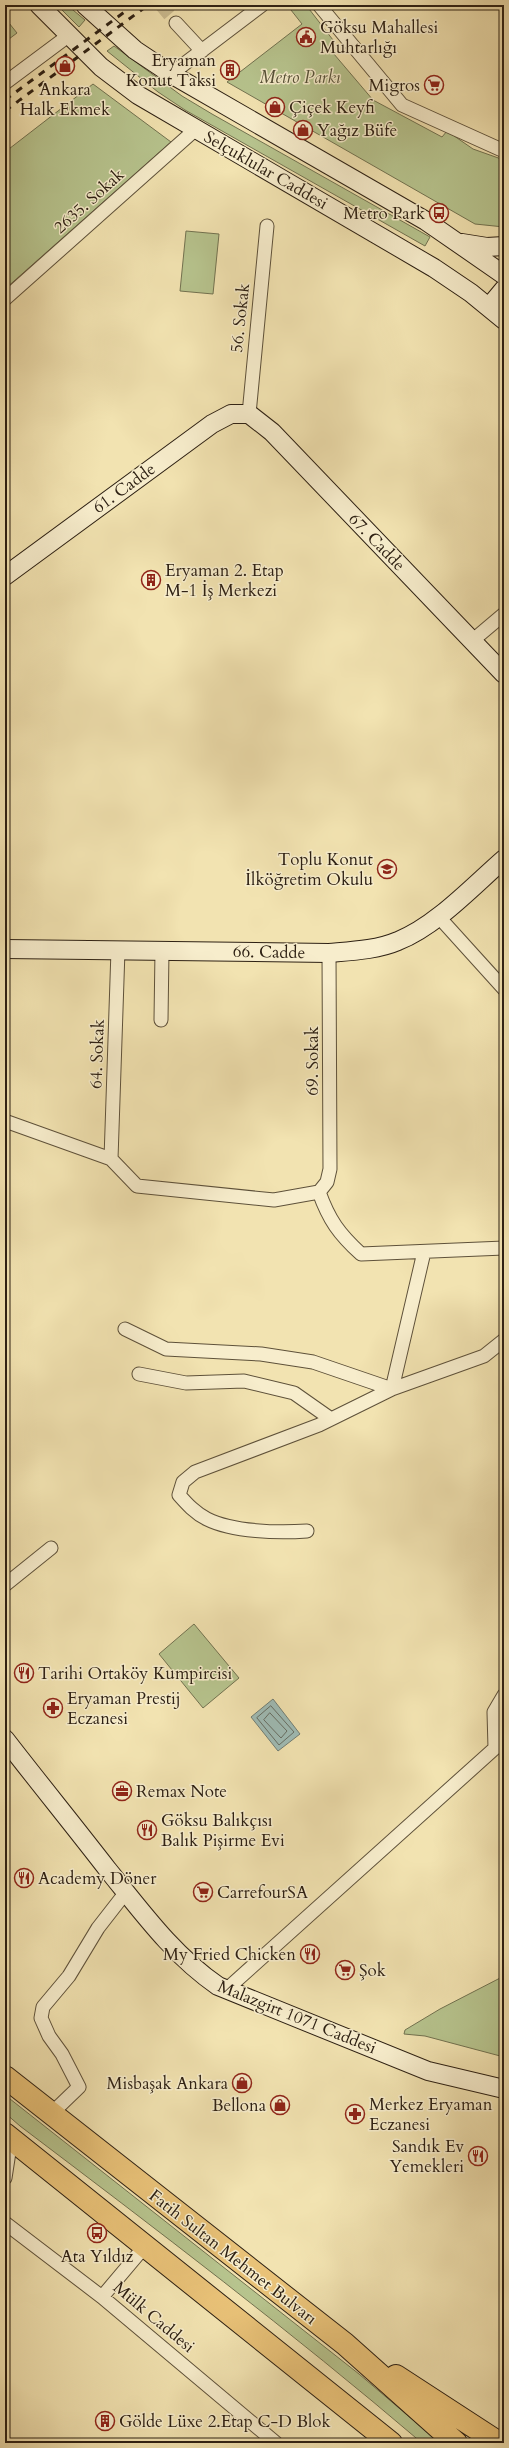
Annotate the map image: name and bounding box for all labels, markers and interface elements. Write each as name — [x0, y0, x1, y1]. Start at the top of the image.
place label: Göksu Mahallesi Muhtarlığı — [320, 16, 438, 59]
public building icon: Göksu Mahallesi Muhtarlığı — [295, 26, 317, 48]
place label: Eryaman Konut Taksi — [126, 49, 216, 92]
shop icon: Ankara Halk Ekmek — [54, 55, 76, 77]
building icon: Eryaman Konut Taksi — [219, 59, 241, 81]
park label: Metro Parkı — [260, 66, 341, 89]
place label: Migros — [369, 74, 420, 97]
supermarket icon: Migros — [423, 74, 445, 96]
place label: Ankara Halk Ekmek — [20, 78, 111, 121]
shop icon: Çiçek Keyfi — [264, 96, 286, 118]
place label: Çiçek Keyfi — [289, 96, 375, 119]
shop icon: Yağız Büfe — [292, 119, 314, 141]
place label: Yağız Büfe — [317, 119, 397, 142]
street label: Selçuklular Caddesi — [200, 125, 332, 215]
street label: 2635. Sokak — [49, 163, 130, 239]
place label: Metro Park — [343, 202, 426, 225]
bus stop icon: Metro Park — [428, 202, 450, 224]
street label: 56. Sokak — [225, 281, 255, 354]
street label: 61. Cadde — [88, 457, 160, 519]
street label: 67. Cadde — [344, 508, 410, 576]
place label: Eryaman 2. Etap M-1 İş Merkezi — [165, 559, 284, 602]
building icon: Eryaman 2. Etap M-1 İş Merkezi — [140, 569, 162, 591]
place label: Toplu Konut İlköğretim Okulu — [245, 848, 374, 891]
school or university icon: Toplu Konut İlköğretim Okulu — [376, 858, 398, 880]
street label: 66. Cadde — [233, 940, 305, 964]
street label: 64. Sokak — [84, 1018, 110, 1089]
street label: 69. Sokak — [301, 1025, 324, 1096]
restaurant icon: Tarihi Ortaköy Kumpircisi — [13, 1662, 35, 1684]
place label: Tarihi Ortaköy Kumpircisi — [38, 1662, 233, 1685]
place label: Eryaman Prestij Eczanesi — [67, 1687, 181, 1730]
pharmacy icon: Eryaman Prestij Eczanesi — [42, 1697, 64, 1719]
office icon: Remax Note — [111, 1780, 133, 1802]
place label: Remax Note — [136, 1780, 227, 1803]
place label: Göksu Balıkçısı Balık Pişirme Evi — [161, 1809, 285, 1852]
restaurant icon: Göksu Balıkçısı Balık Pişirme Evi — [136, 1819, 158, 1841]
restaurant icon: Academy Döner — [13, 1867, 35, 1889]
place label: Academy Döner — [38, 1867, 157, 1890]
supermarket icon: CarrefourSA — [192, 1881, 214, 1903]
place label: CarrefourSA — [217, 1881, 309, 1904]
place label: My Fried Chicken — [163, 1943, 296, 1966]
restaurant icon: My Fried Chicken — [299, 1943, 321, 1965]
supermarket icon: Şok — [334, 1959, 356, 1981]
place label: Şok — [359, 1959, 387, 1982]
street label: Malazgirt 1071 Caddesi — [214, 1975, 380, 2059]
place label: Misbaşak Ankara — [107, 2072, 229, 2095]
shop icon: Misbaşak Ankara — [231, 2072, 253, 2094]
place label: Merkez Eryaman Eczanesi — [369, 2093, 493, 2136]
place label: Bellona — [212, 2094, 267, 2117]
shop icon: Bellona — [269, 2094, 291, 2116]
pharmacy icon: Merkez Eryaman Eczanesi — [344, 2103, 366, 2125]
place label: Sandık Ev Yemekleri — [389, 2135, 464, 2178]
restaurant icon: Sandık Ev Yemekleri — [467, 2145, 489, 2167]
street label: Fatih Sultan Mehmet Bulvarı — [144, 2184, 322, 2330]
bus stop icon: Ata Yıldız — [86, 2222, 108, 2244]
place label: Ata Yıldız — [61, 2245, 134, 2268]
street label: Mülk Caddesi — [108, 2276, 200, 2358]
building icon: Gölde Lüxe 2.Etap C-D Blok — [94, 2410, 116, 2432]
place label: Gölde Lüxe 2.Etap C-D Blok — [119, 2410, 331, 2433]

